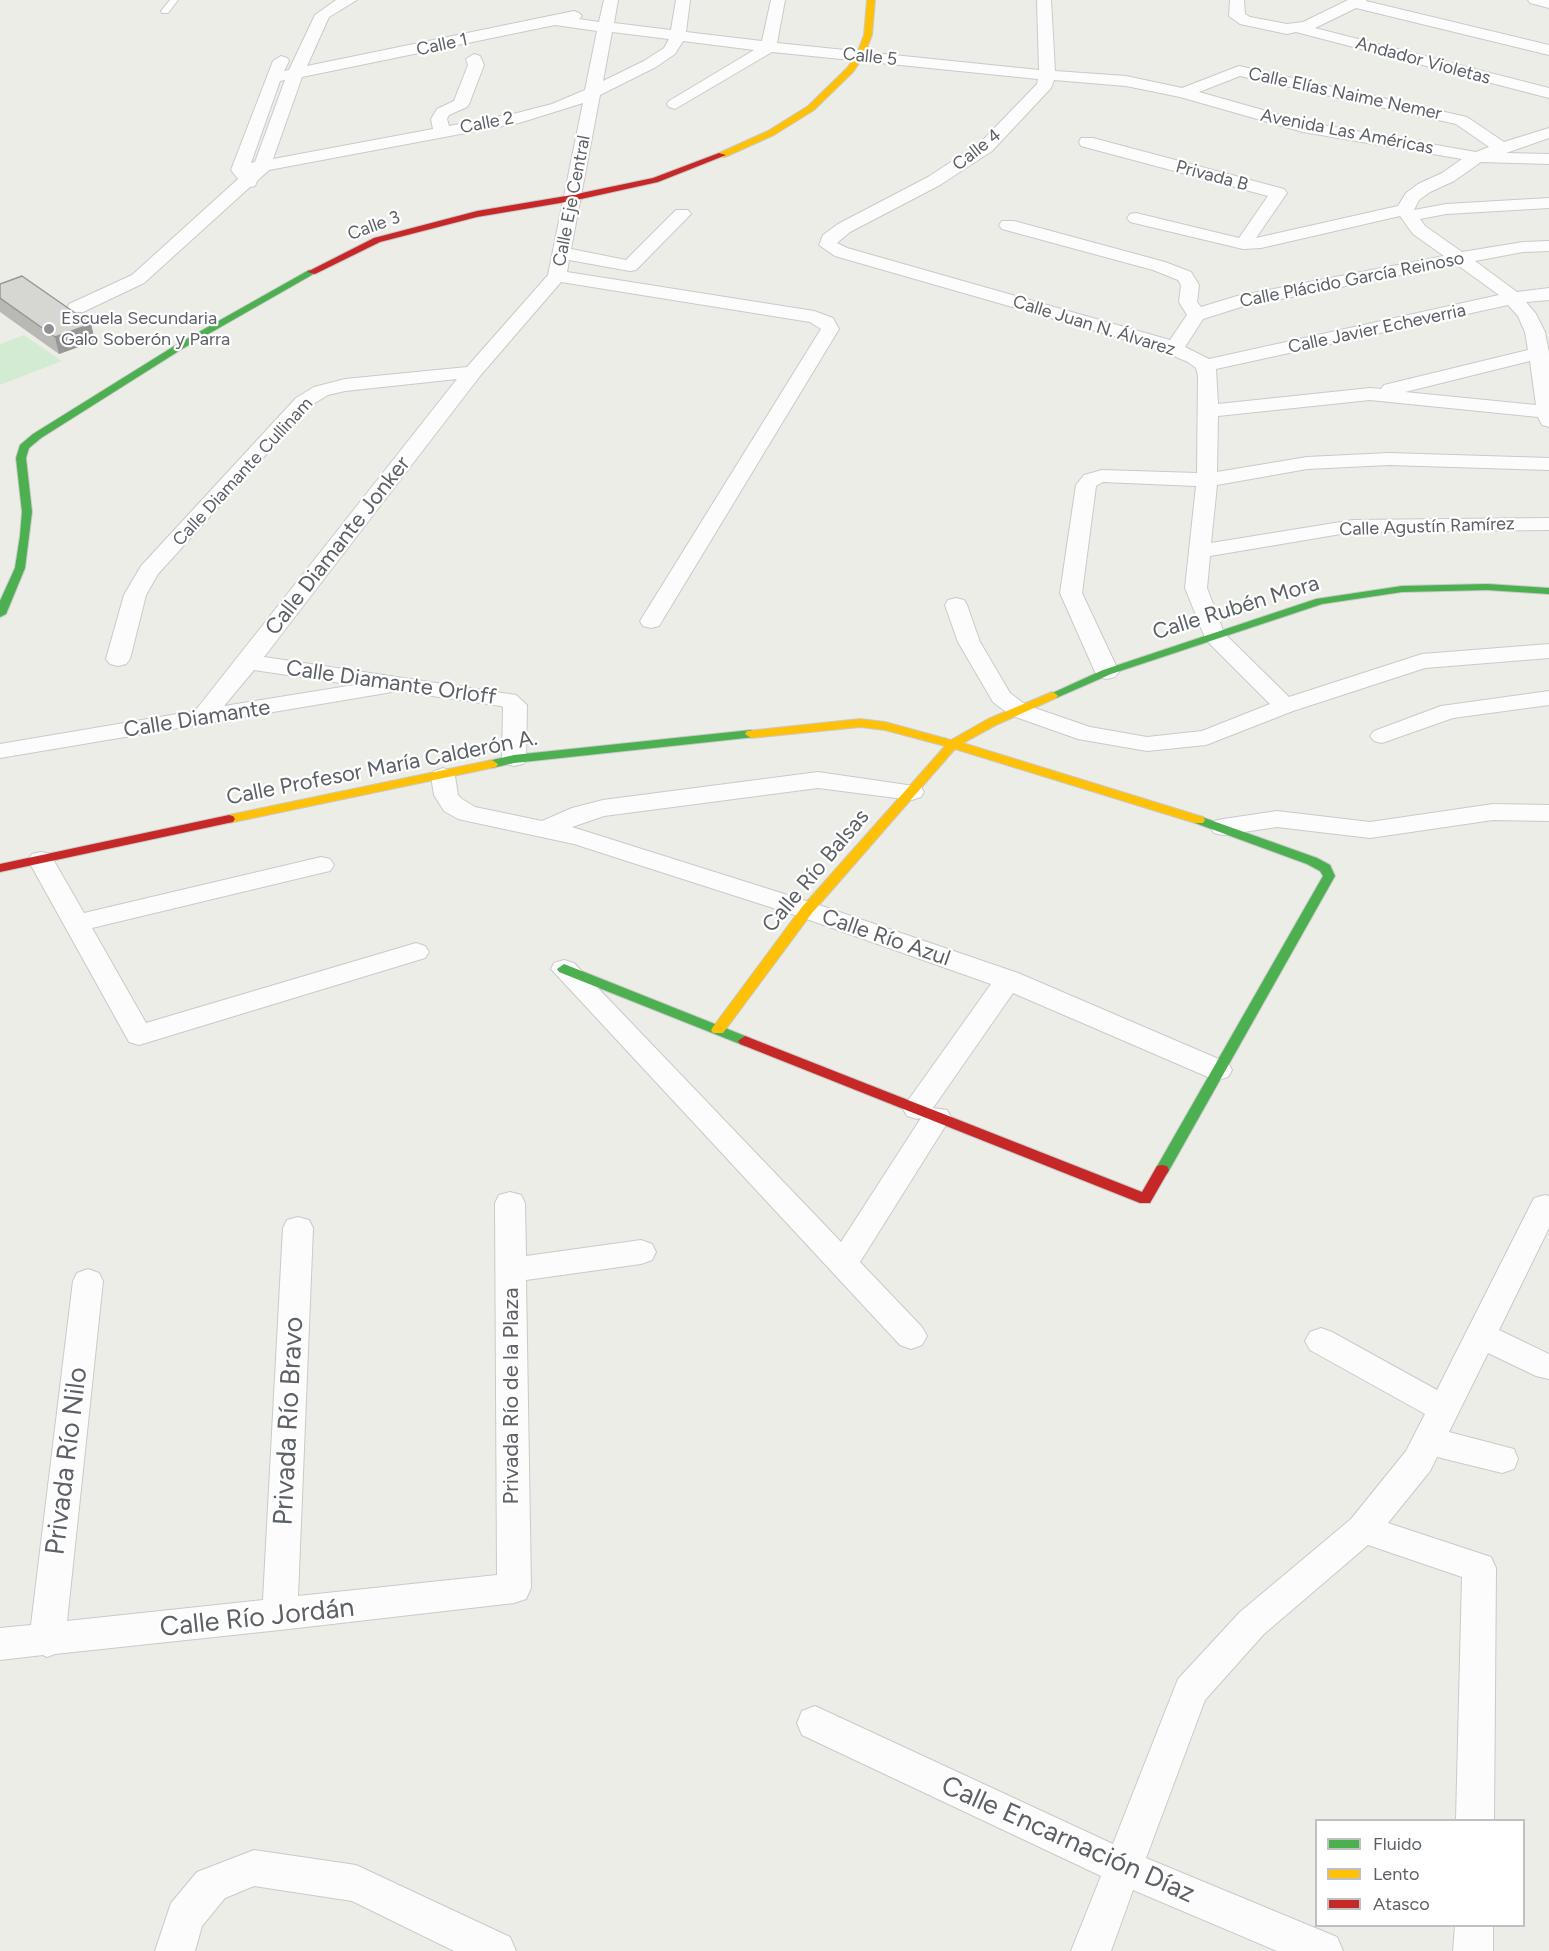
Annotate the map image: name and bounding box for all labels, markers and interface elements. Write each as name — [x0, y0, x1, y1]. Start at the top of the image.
street label: Calle 1 — [414, 29, 470, 61]
street label: Andador Violetas — [1353, 33, 1493, 89]
street label: Calle 5 — [842, 43, 898, 71]
street label: Calle Elías Naime Nemer — [1246, 63, 1444, 125]
street label: Avenida Las Américas — [1259, 105, 1435, 159]
street label: Calle 2 — [458, 107, 516, 139]
street label: Calle 4 — [948, 124, 1006, 176]
street label: Calle Eje Central — [549, 134, 595, 268]
street label: Privada B — [1173, 156, 1251, 196]
street label: Calle 3 — [345, 207, 403, 245]
street label: Calle Plácido García Reinoso — [1238, 248, 1466, 312]
street label: Calle Juan N. Álvarez — [1010, 291, 1178, 361]
street label: Calle Javier Echeverria — [1286, 300, 1468, 358]
place label: Escuela Secundaria Galo Soberón y Parra — [61, 308, 230, 350]
marker: Escuela Secundaria Galo Soberón y Parra — [42, 322, 56, 336]
street label: Calle Diamante Cullinam — [168, 393, 318, 551]
street label: Calle Diamante Jonker — [260, 451, 416, 641]
street label: Calle Agustín Ramírez — [1339, 513, 1515, 541]
street label: Calle Rubén Mora — [1149, 570, 1323, 646]
street label: Calle Diamante Orloff — [284, 655, 498, 711]
street label: Calle Diamante — [122, 694, 272, 744]
street label: Calle Profesor María Calderón A. — [224, 725, 540, 811]
street label: Calle Río Balsas — [757, 804, 875, 938]
street label: Calle Río Azul — [818, 904, 954, 972]
street label: Privada Río de la Plaza — [499, 1288, 525, 1504]
street label: Privada Río Bravo — [267, 1316, 311, 1526]
street label: Privada Río Nilo — [39, 1365, 95, 1557]
street label: Calle Río Jordán — [158, 1592, 356, 1644]
street label: Calle Encarnación Díaz — [936, 1769, 1200, 1911]
legend — [1315, 1819, 1525, 1927]
text: Fluido — [1373, 1833, 1422, 1855]
text: Lento — [1373, 1863, 1419, 1885]
text: Atasco — [1373, 1893, 1430, 1915]

